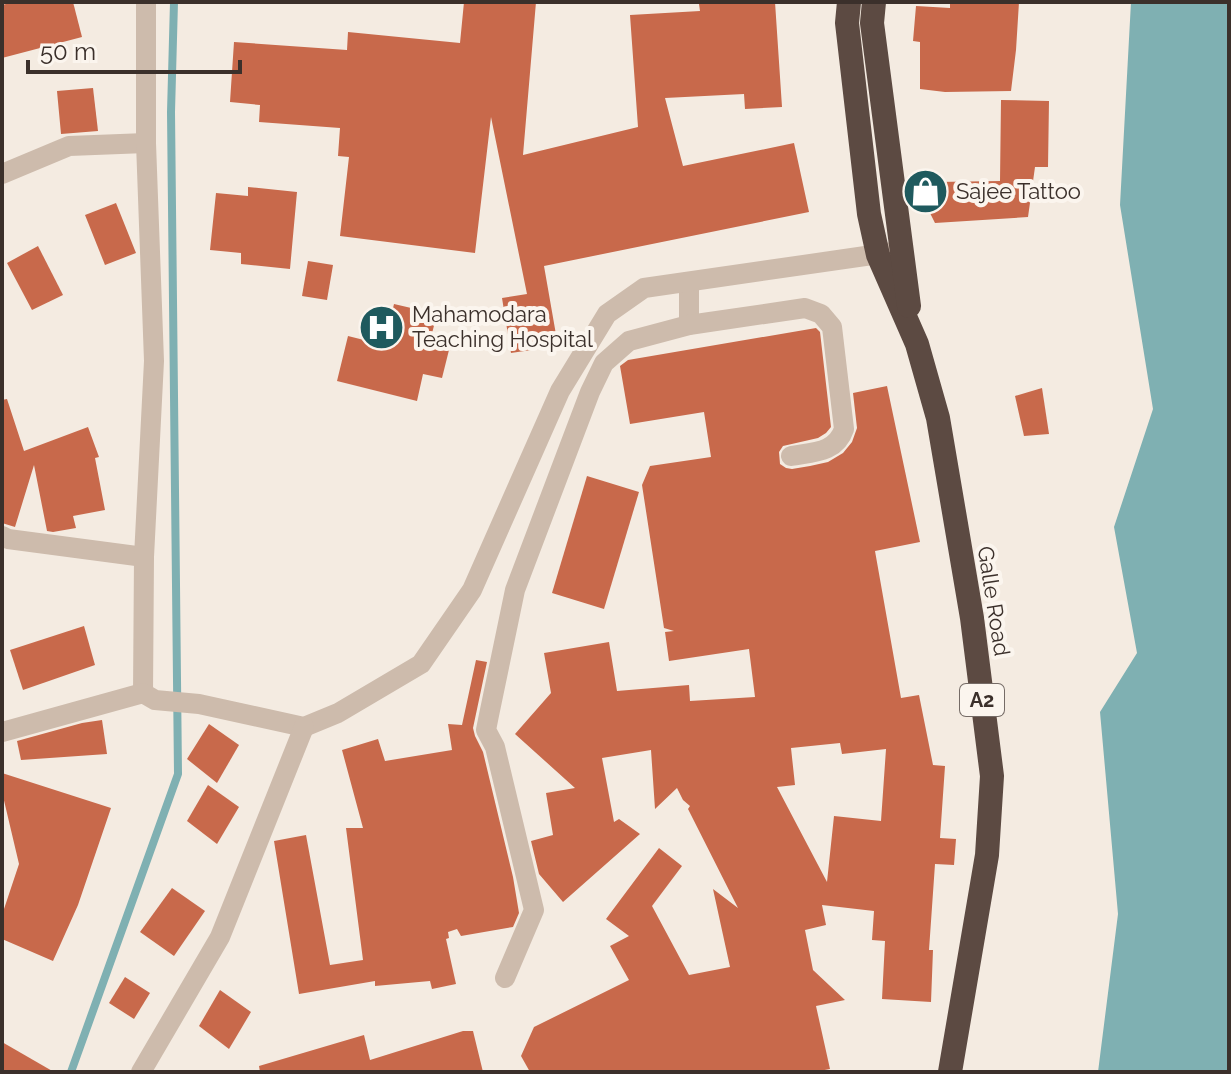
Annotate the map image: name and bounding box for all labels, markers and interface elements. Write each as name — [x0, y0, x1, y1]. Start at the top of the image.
scale bar — [28, 24, 240, 74]
text: 50 m — [40, 37, 96, 66]
shop icon: Sajee Tattoo — [901, 167, 949, 215]
place label: Sajee Tattoo — [956, 178, 1081, 204]
place label: Mahamodara Teaching Hospital — [412, 301, 593, 352]
hospital icon: Mahamodara Teaching Hospital — [357, 303, 405, 351]
street label: Galle Road — [972, 544, 1016, 658]
road number: A2 — [960, 684, 1004, 716]

